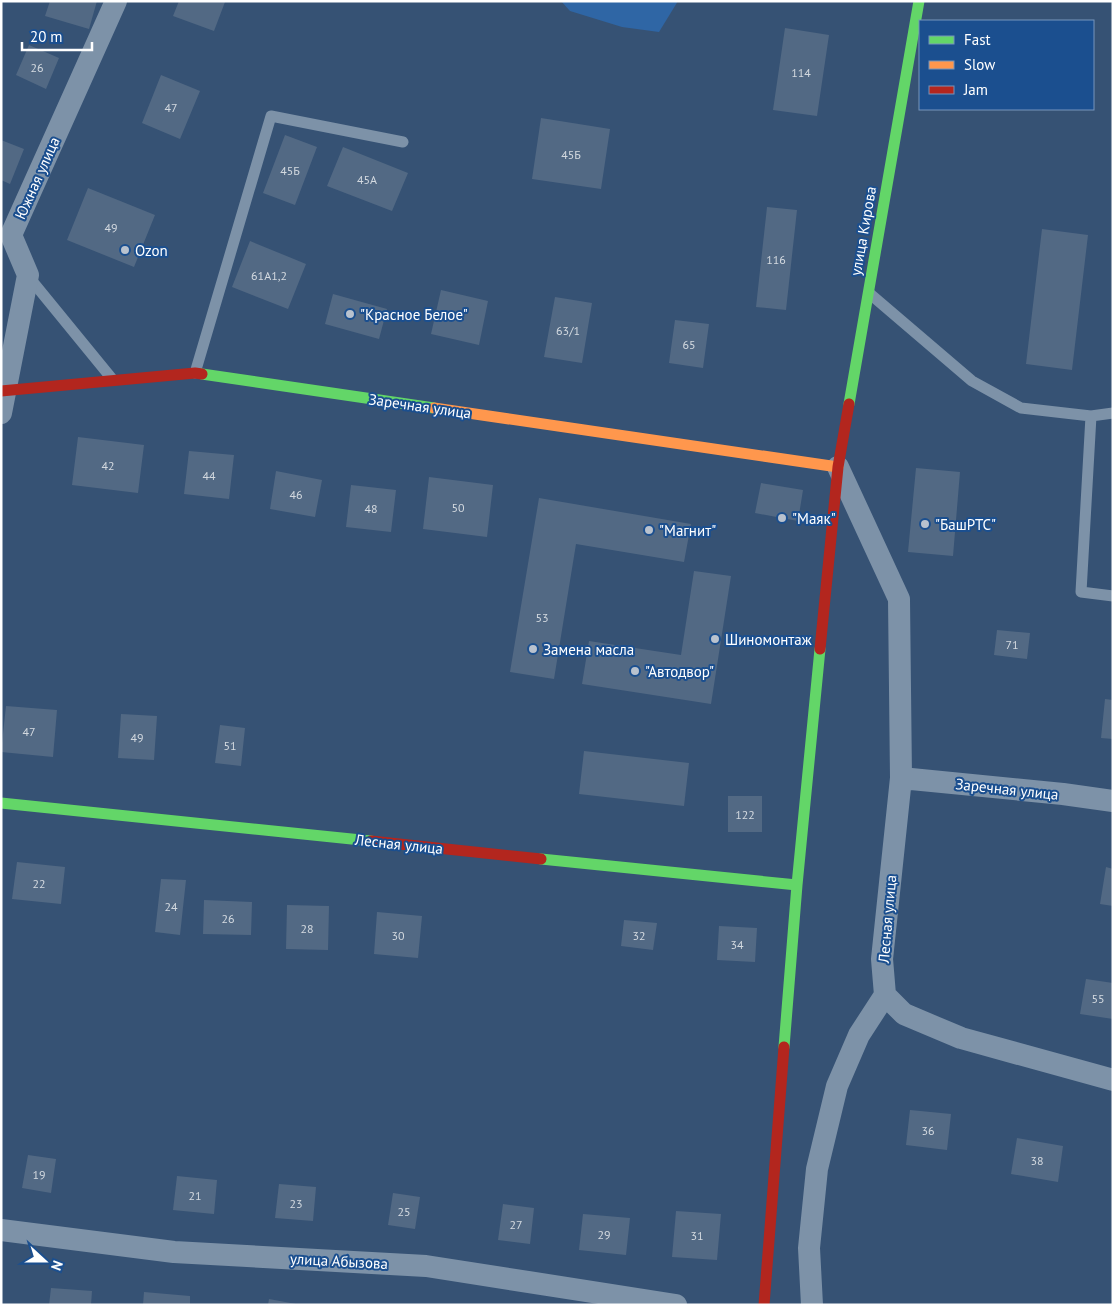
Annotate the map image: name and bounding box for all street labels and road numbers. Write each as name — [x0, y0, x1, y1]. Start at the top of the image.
street label: Южная улица — [10, 134, 64, 222]
street label: улица Кирова — [846, 185, 880, 277]
street label: Заречная улица — [367, 389, 473, 423]
street label: Заречная улица — [955, 774, 1059, 804]
street label: Лесная улица — [353, 830, 444, 858]
street label: Лесная улица — [874, 874, 900, 965]
street label: улица Абызова — [290, 1249, 388, 1273]

